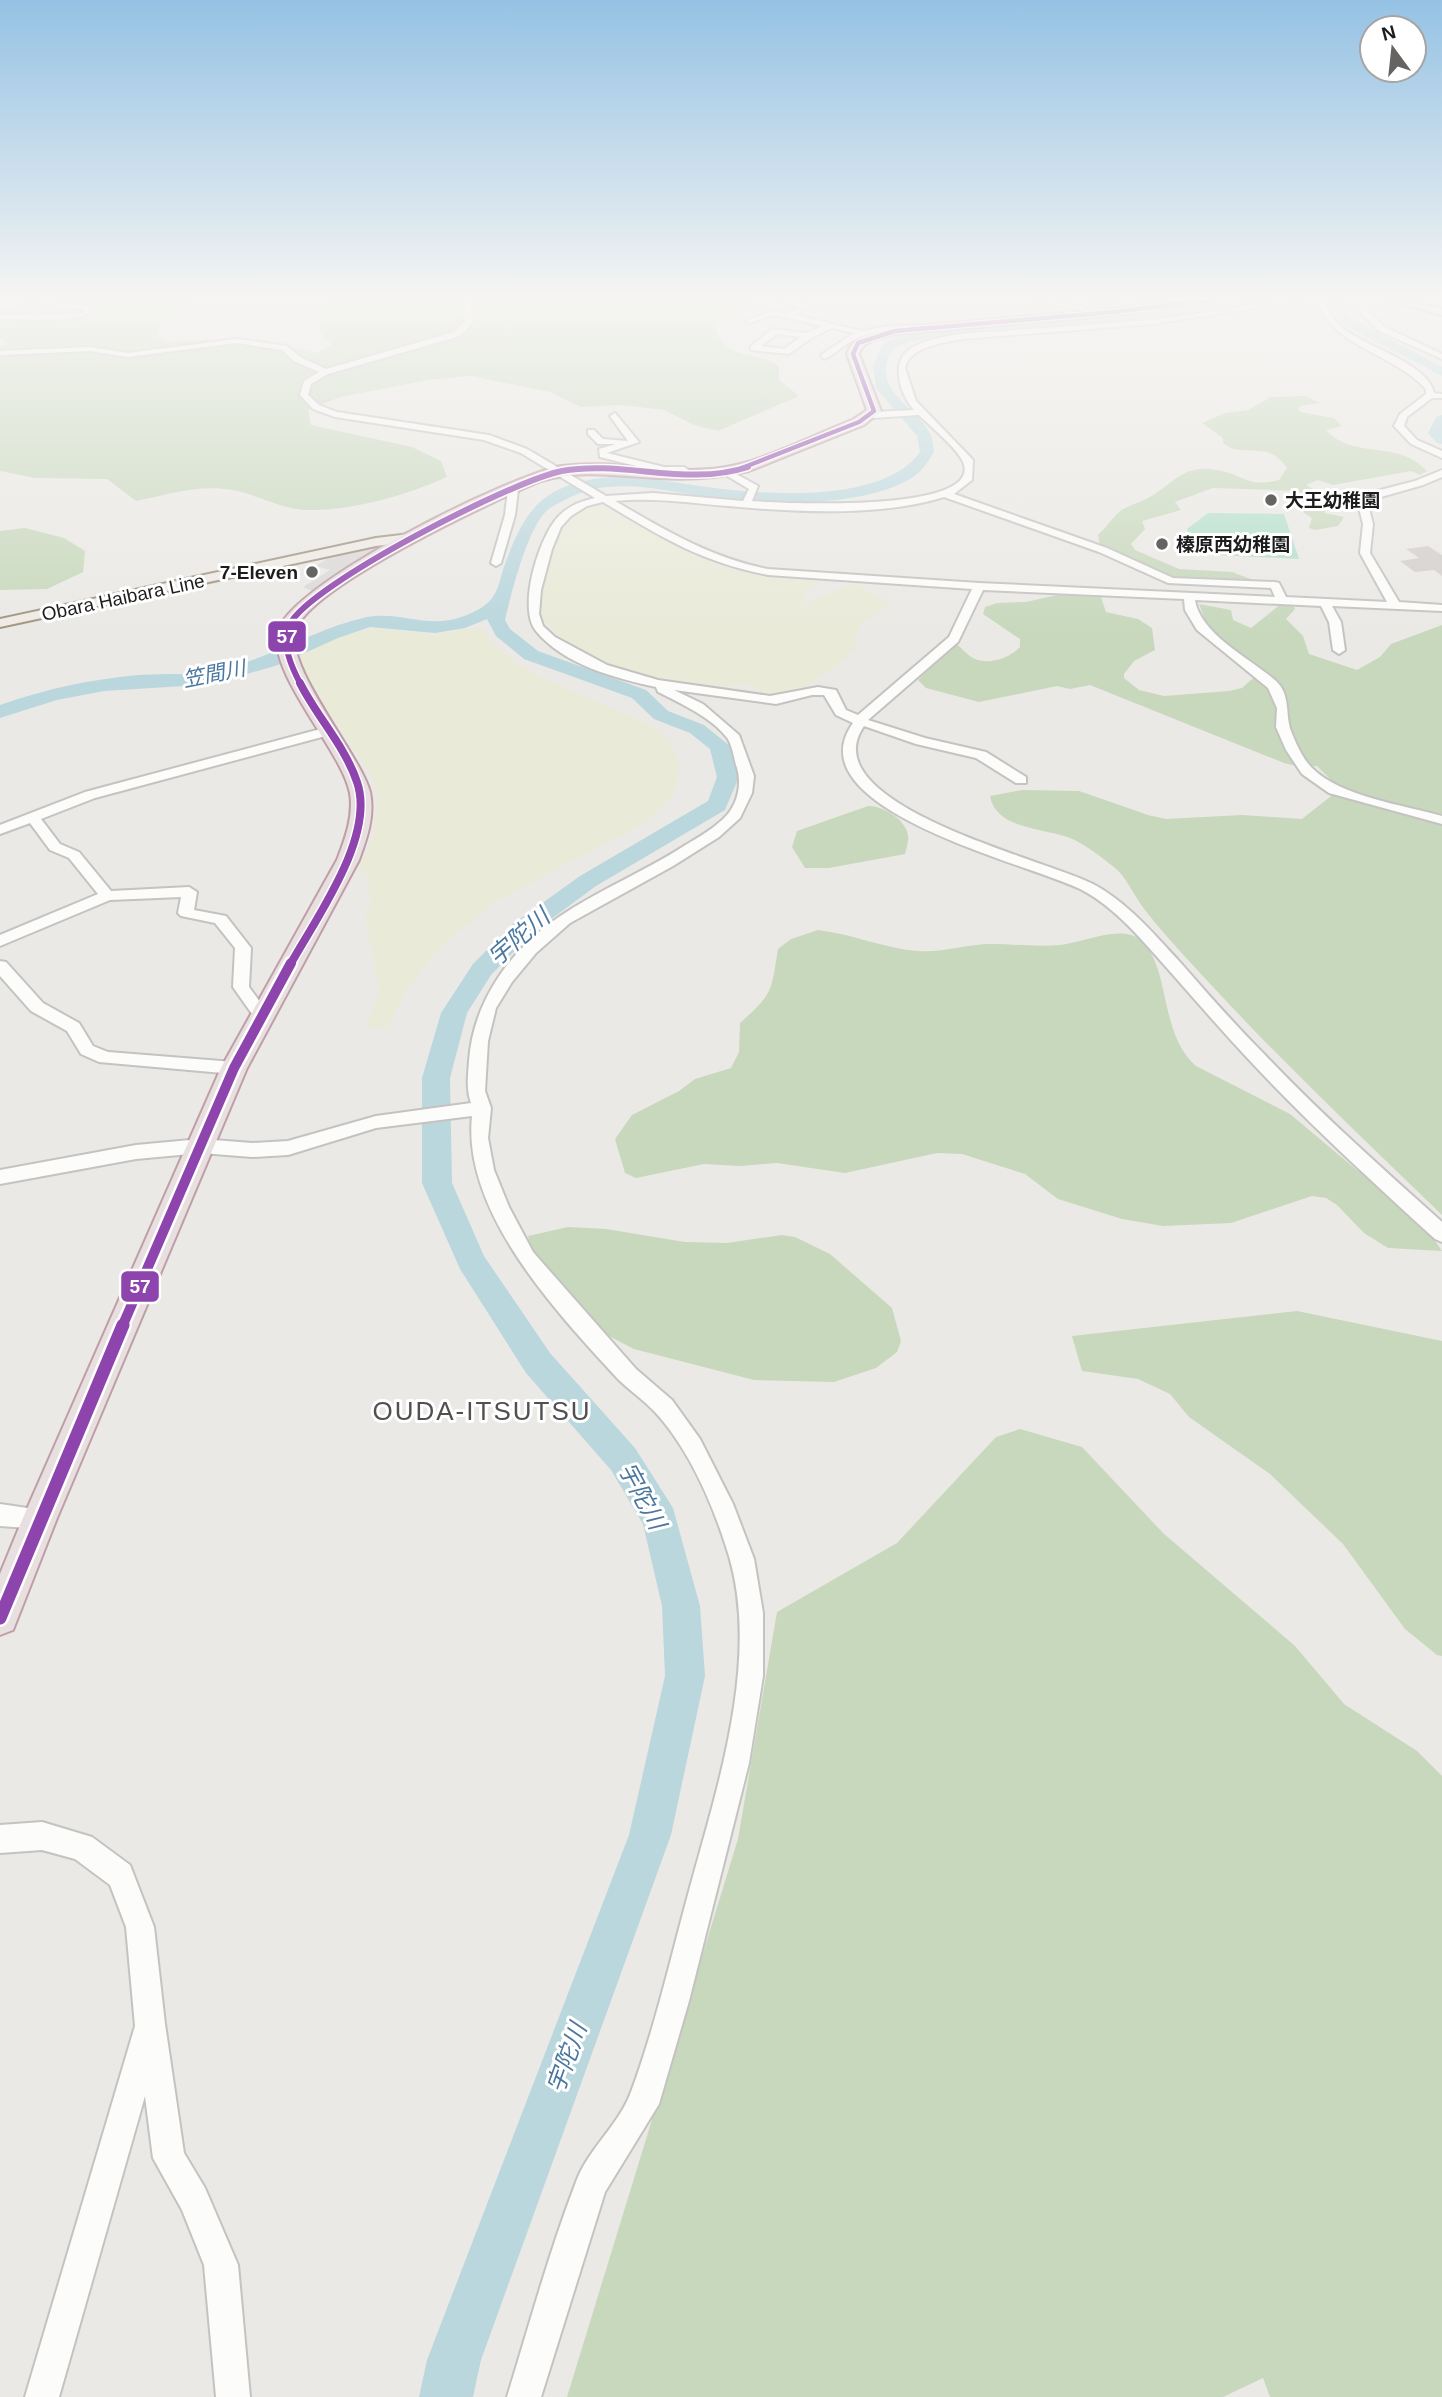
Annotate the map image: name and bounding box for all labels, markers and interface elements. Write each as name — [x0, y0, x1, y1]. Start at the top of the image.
north arrow — [1358, 14, 1428, 84]
text: N — [1379, 21, 1398, 45]
place label: 大王幼稚園 — [1285, 490, 1380, 511]
marker: 大王幼稚園 — [1263, 492, 1279, 508]
place label: 榛原西幼稚園 — [1176, 534, 1290, 555]
marker: 榛原西幼稚園 — [1154, 536, 1170, 552]
place label: 7-Eleven — [220, 562, 298, 583]
marker: 7-Eleven — [304, 564, 320, 580]
street label: Obara Haibara Line — [40, 570, 206, 625]
line badge: 57 — [267, 620, 307, 653]
text: 57 — [276, 626, 298, 647]
water label: 笠間川 — [181, 656, 249, 691]
water label: 宇陀川 — [483, 901, 557, 970]
line badge: 57 — [120, 1270, 160, 1303]
text: 57 — [129, 1276, 151, 1297]
district label: OUDA-ITSUTSU — [373, 1396, 592, 1426]
water label: 宇陀川 — [614, 1458, 673, 1537]
water label: 宇陀川 — [542, 2017, 593, 2096]

